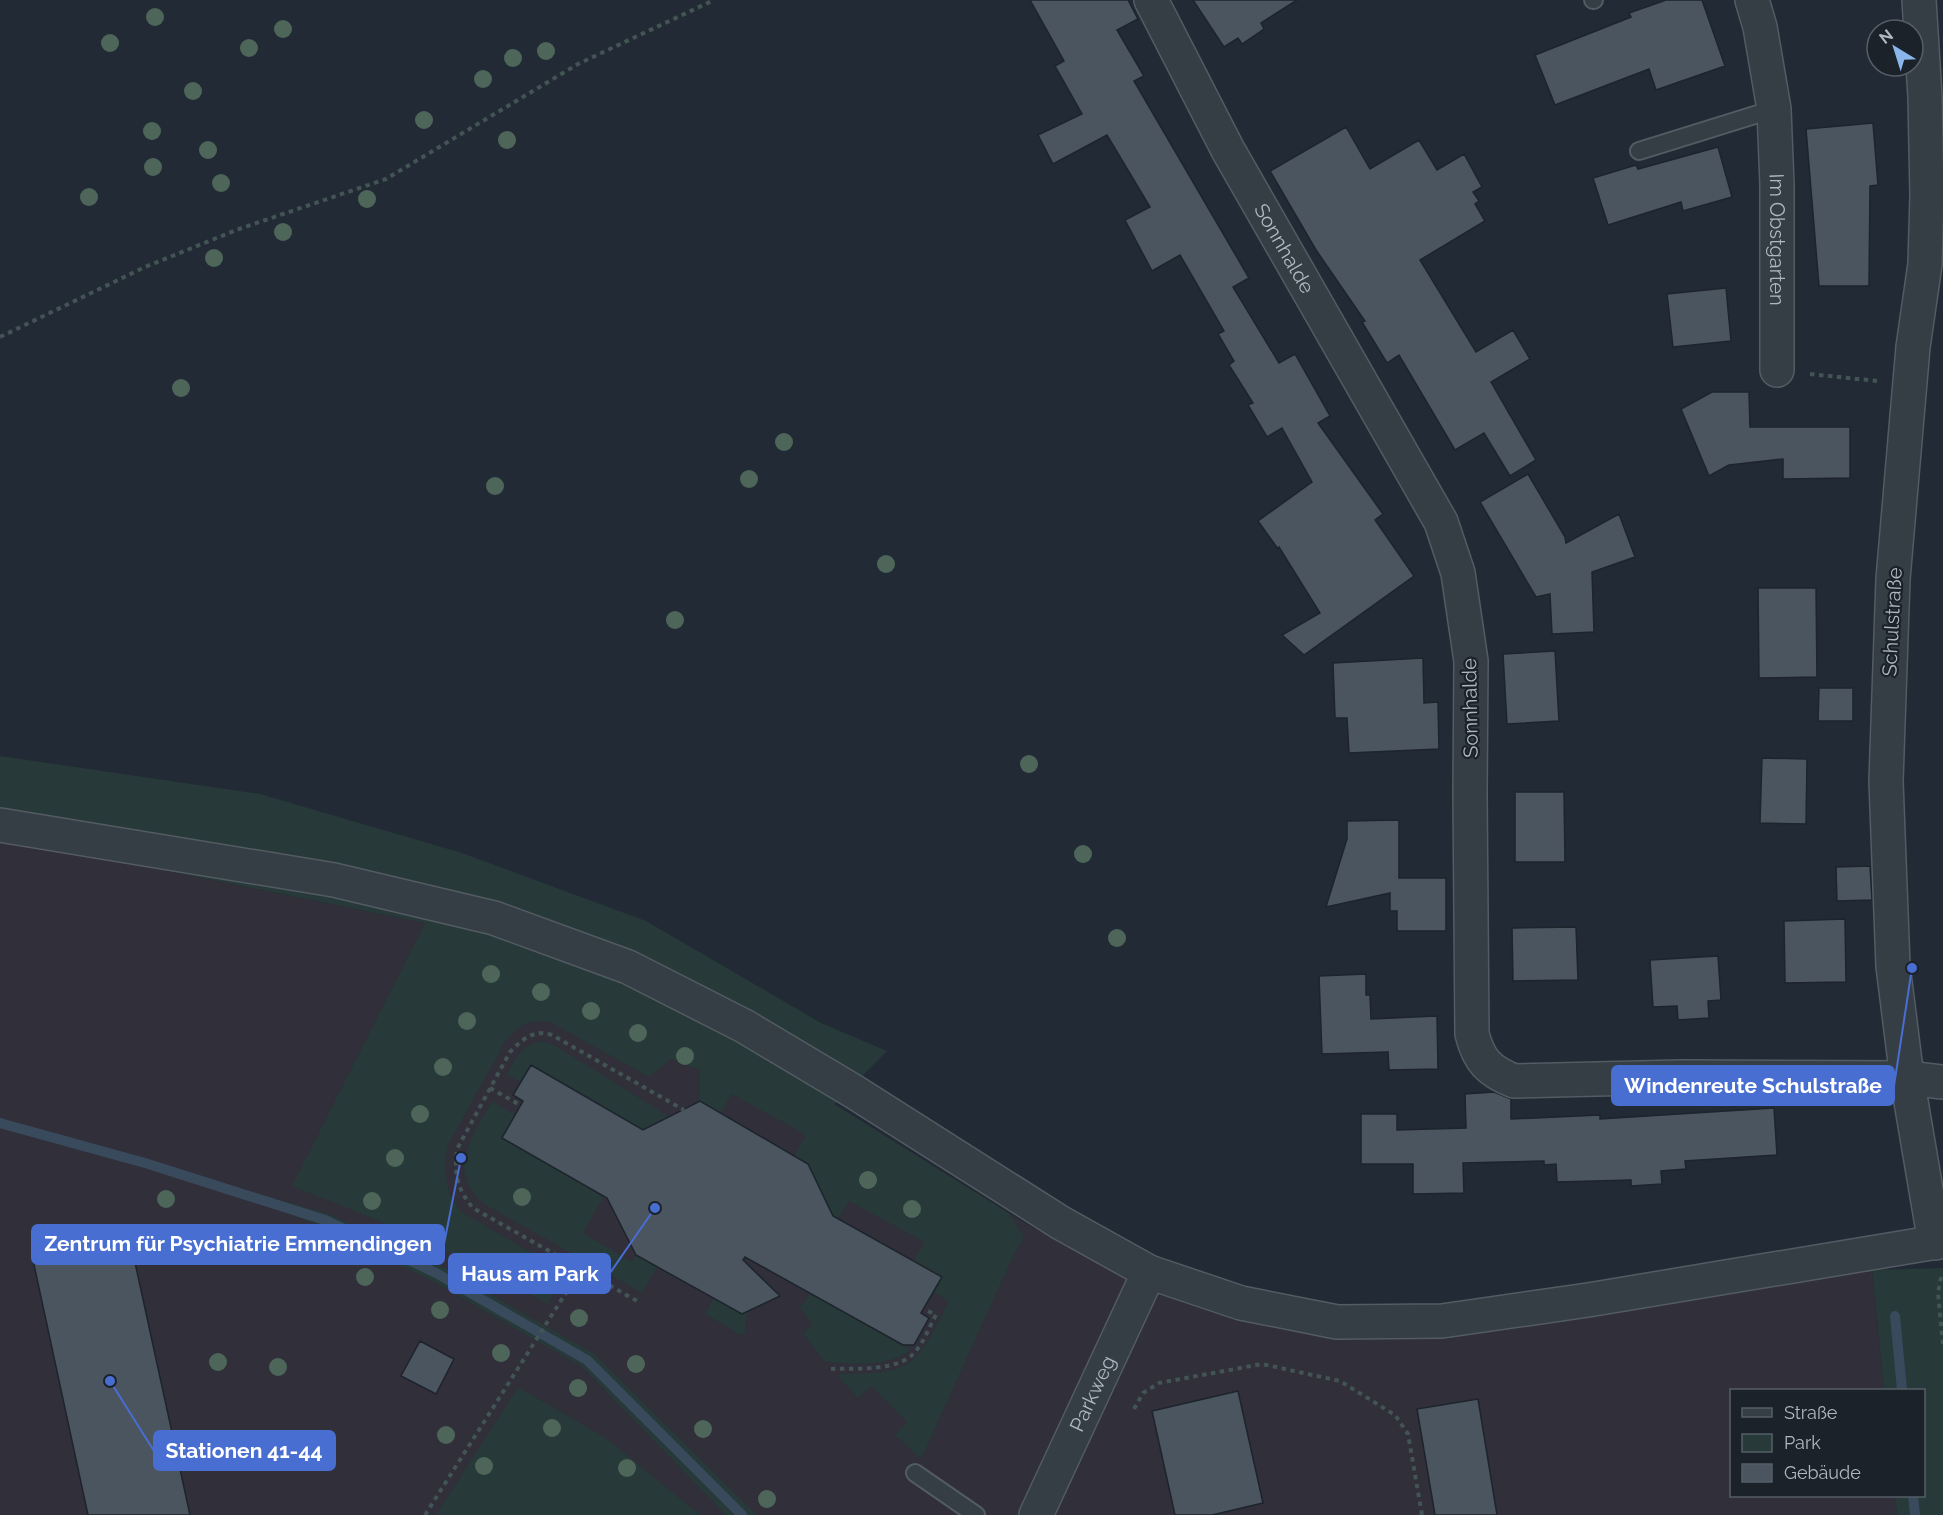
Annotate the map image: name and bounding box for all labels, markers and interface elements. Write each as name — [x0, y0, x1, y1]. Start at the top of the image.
north arrow — [1865, 18, 1925, 78]
text: N — [1875, 25, 1897, 48]
street label: Im Obstgarten — [1765, 173, 1789, 306]
street label: Sonnhalde — [1249, 199, 1320, 298]
street label: Schulstraße — [1877, 567, 1907, 677]
street label: Sonnhalde — [1457, 658, 1483, 758]
callout: Windenreute Schulstraße — [1612, 1066, 1894, 1105]
text: Windenreute Schulstraße — [1624, 1073, 1882, 1098]
callout: Zentrum für Psychiatrie Emmendingen — [32, 1225, 444, 1264]
text: Zentrum für Psychiatrie Emmendingen — [44, 1231, 432, 1256]
callout: Haus am Park — [449, 1254, 610, 1293]
text: Haus am Park — [461, 1261, 599, 1286]
street label: Parkweg — [1065, 1352, 1120, 1435]
legend — [1730, 1389, 1925, 1497]
text: Straße — [1784, 1402, 1838, 1423]
callout: Stationen 41-44 — [154, 1431, 335, 1470]
text: Park — [1784, 1432, 1821, 1453]
text: Stationen 41-44 — [166, 1438, 322, 1463]
text: Gebäude — [1784, 1462, 1861, 1483]

